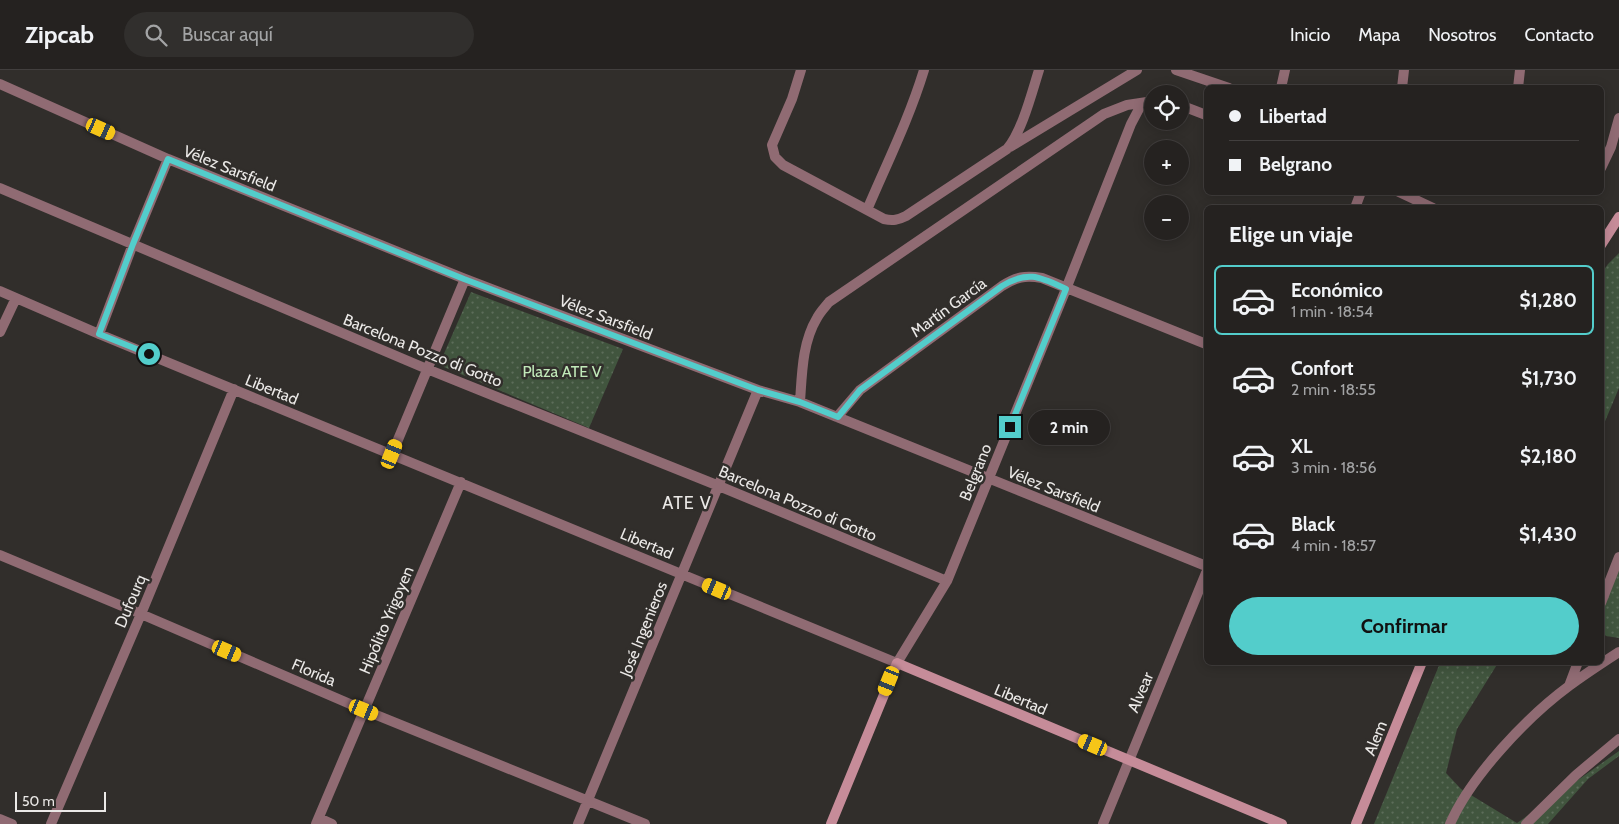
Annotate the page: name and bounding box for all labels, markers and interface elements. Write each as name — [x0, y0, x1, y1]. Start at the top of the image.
search box — [124, 12, 474, 57]
text: Zipcab — [25, 20, 94, 49]
icon: search — [142, 21, 170, 49]
text: Buscar aquí — [182, 23, 273, 46]
text: Inicio — [1290, 24, 1330, 46]
text: Mapa — [1358, 24, 1400, 46]
text: Nosotros — [1428, 24, 1497, 46]
text: Contacto — [1525, 24, 1594, 46]
map controls — [1144, 85, 1189, 240]
button: locate — [1144, 85, 1189, 130]
text: Libertad — [1259, 105, 1327, 128]
car — [84, 116, 117, 142]
button: + — [1144, 140, 1189, 185]
street label: Vélez Sarsfield — [181, 141, 279, 196]
text: Belgrano — [1259, 153, 1332, 176]
button: − — [1144, 195, 1189, 240]
text: Elige un viaje — [1229, 221, 1353, 248]
street label: Martín García — [907, 274, 990, 341]
icon: car — [1231, 278, 1276, 323]
text: Económico — [1291, 279, 1383, 302]
text: $1,280 — [1520, 289, 1577, 312]
street label: Vélez Sarsfield — [557, 291, 655, 344]
text: 1 min · 18:54 — [1291, 302, 1373, 321]
street label: Barcelona Pozzo di Gotto — [341, 310, 505, 391]
route start — [138, 343, 160, 365]
icon: car — [1231, 356, 1276, 401]
text: Confort — [1291, 357, 1354, 380]
park label: Plaza ATE V — [522, 362, 602, 381]
text: $1,730 — [1521, 367, 1577, 390]
street label: Libertad — [243, 370, 301, 409]
text: 2 min · 18:55 — [1291, 380, 1376, 399]
callout: 2 min — [1028, 410, 1110, 444]
route end — [999, 416, 1021, 438]
text: 2 min — [1050, 418, 1088, 437]
icon: car — [1231, 434, 1276, 479]
text: XL — [1291, 435, 1312, 458]
car — [379, 437, 404, 471]
street label: Belgrano — [955, 441, 996, 503]
text: $2,180 — [1520, 445, 1577, 468]
text: 3 min · 18:56 — [1291, 458, 1377, 477]
street label: Barcelona Pozzo di Gotto — [716, 462, 880, 545]
street label: Vélez Sarsfield — [1005, 462, 1103, 517]
district label: ATE V — [662, 492, 712, 514]
icon: car — [1231, 512, 1276, 557]
text: Black — [1291, 513, 1335, 536]
text: $1,430 — [1519, 523, 1577, 546]
street label: Libertad — [618, 524, 676, 563]
text: 4 min · 18:57 — [1291, 536, 1376, 555]
street label: Hipólito Yrigoyen — [355, 563, 418, 677]
street label: Dufourq — [111, 572, 150, 631]
car — [700, 576, 733, 602]
street label: José Ingenieros — [615, 579, 671, 680]
button: Confirmar — [1229, 597, 1579, 655]
car — [210, 638, 243, 664]
street label: Florida — [289, 655, 339, 690]
car — [876, 664, 901, 698]
street label: Alvear — [1123, 668, 1158, 715]
street label: Libertad — [992, 680, 1050, 719]
car — [347, 697, 380, 723]
street label: Alem — [1360, 718, 1391, 758]
car — [1076, 732, 1109, 758]
scale bar — [15, 789, 106, 812]
text: 50 m — [22, 792, 55, 810]

